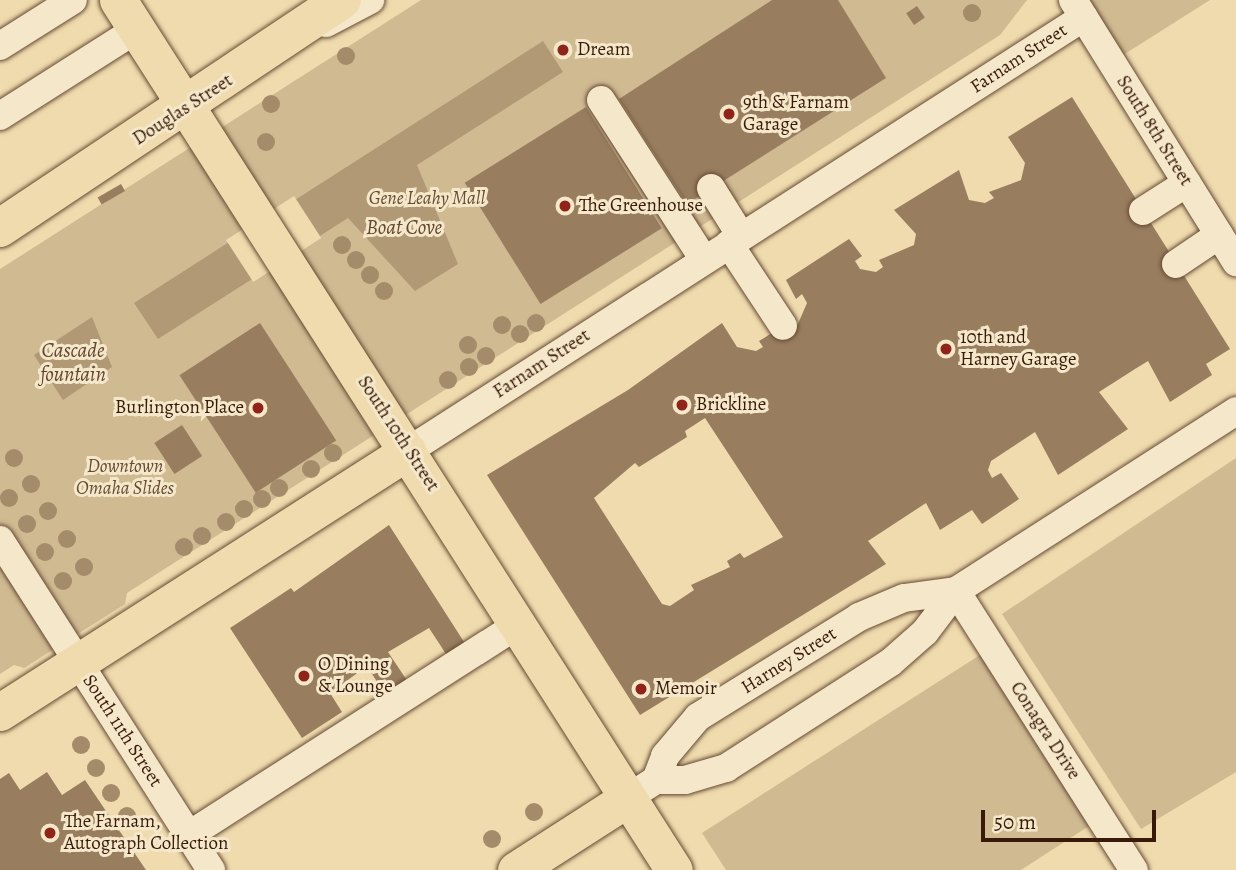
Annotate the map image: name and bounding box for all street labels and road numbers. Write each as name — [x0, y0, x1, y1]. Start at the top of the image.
street label: Farnam Street — [966, 19, 1072, 99]
street label: Douglas Street — [129, 69, 237, 151]
street label: South 8th Street — [1111, 72, 1197, 190]
street label: Farnam Street — [489, 324, 595, 404]
street label: South 10th Street — [352, 372, 444, 496]
street label: Harney Street — [737, 623, 841, 699]
street label: South 11th Street — [77, 670, 167, 792]
street label: Conagra Drive — [1005, 678, 1085, 784]

